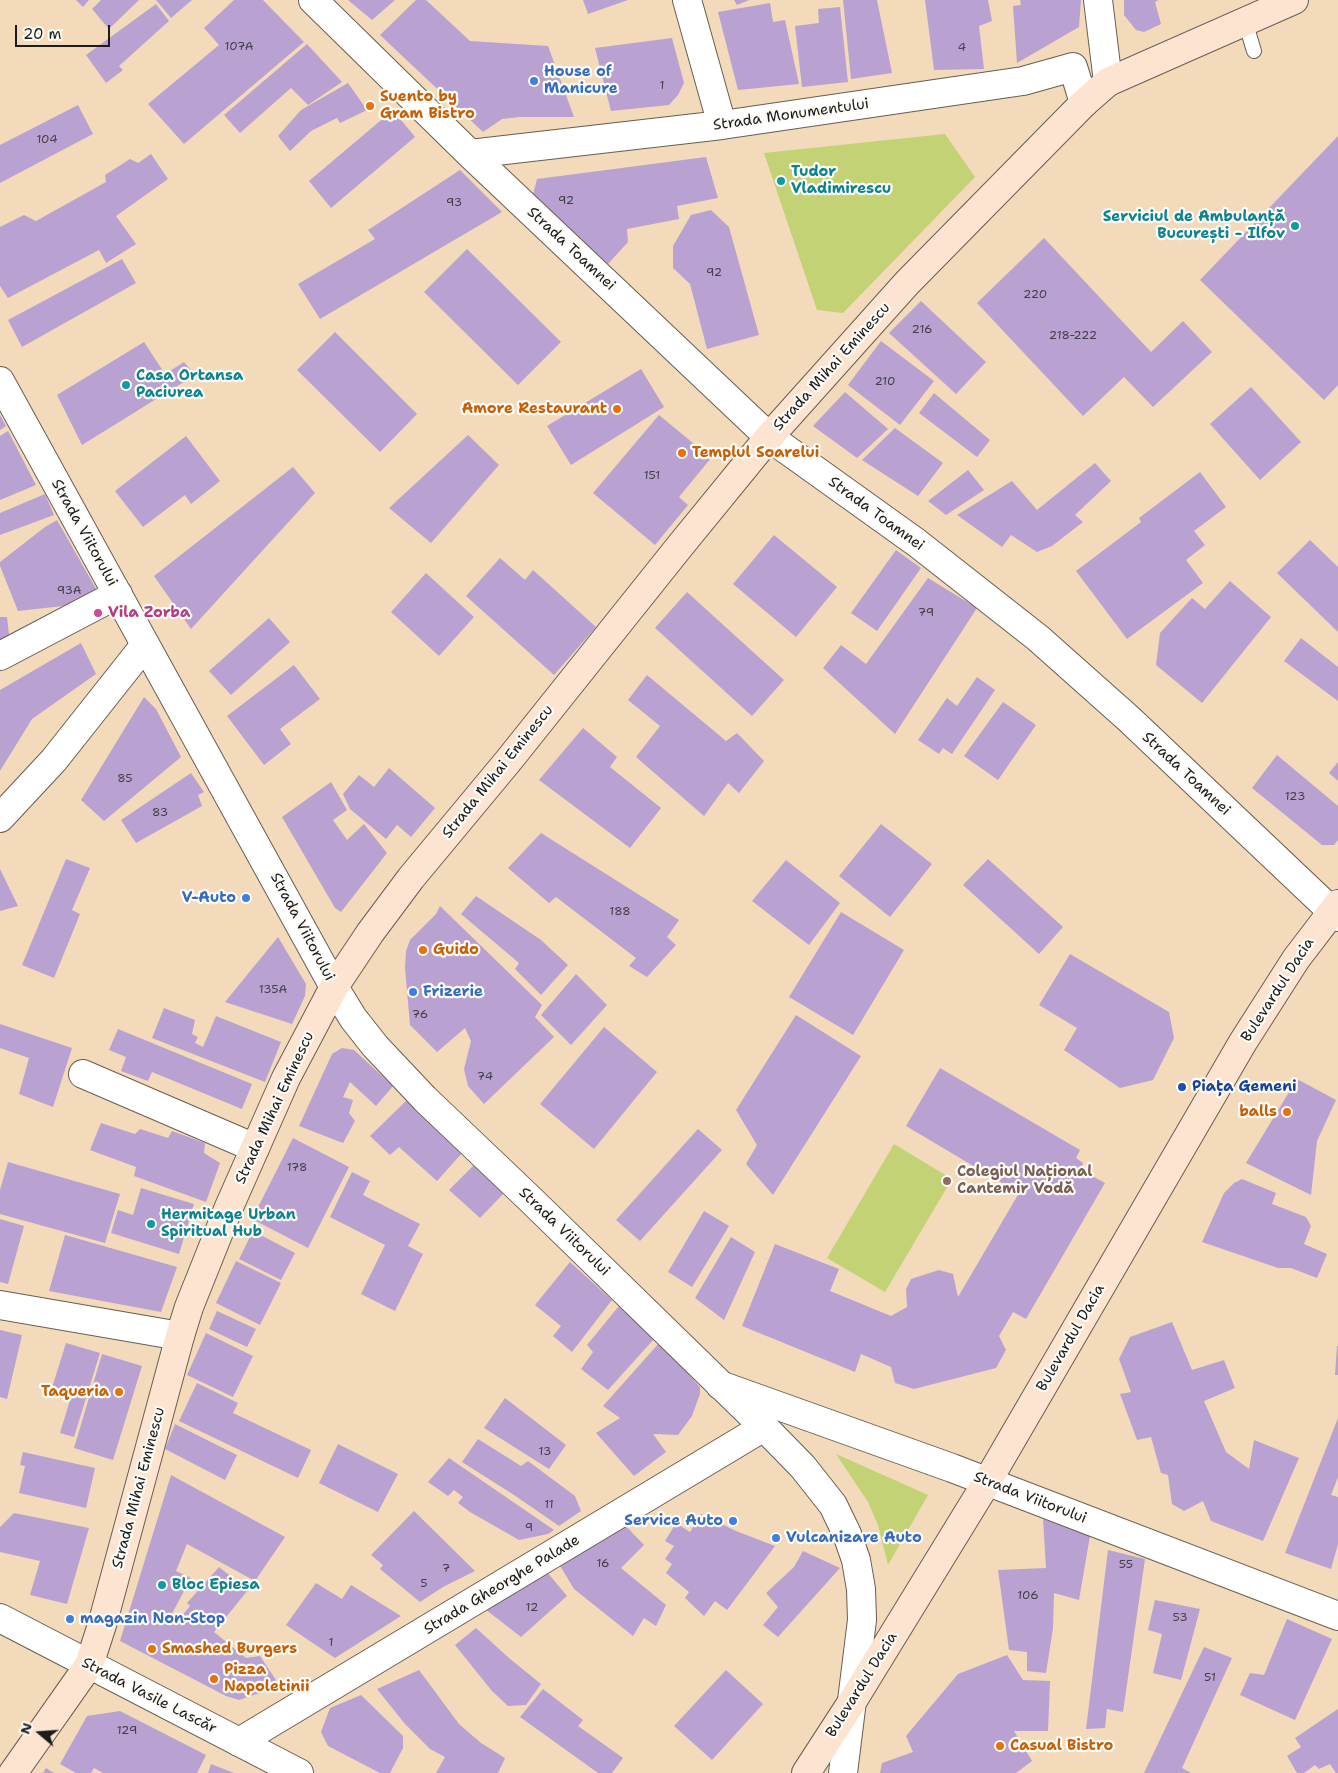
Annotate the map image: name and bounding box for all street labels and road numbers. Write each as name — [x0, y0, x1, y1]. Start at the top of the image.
street label: Strada Monumentului — [712, 95, 870, 135]
street label: Strada Toamnei — [523, 203, 619, 295]
street label: Strada Mihai Eminescu — [770, 299, 894, 435]
street label: Strada Toamnei — [825, 473, 927, 555]
street label: Strada Viitorului — [47, 476, 121, 590]
street label: Strada Mihai Eminescu — [439, 702, 557, 842]
street label: Strada Toamnei — [1138, 728, 1234, 820]
street label: Strada Viitorului — [266, 870, 338, 984]
street label: Bulevardul Dacia — [1238, 935, 1318, 1045]
street label: Strada Mihai Eminescu — [232, 1029, 318, 1187]
street label: Strada Viitorului — [515, 1184, 613, 1280]
street label: Bulevardul Dacia — [1033, 1281, 1109, 1395]
street label: Strada Mihai Eminescu — [109, 1405, 169, 1571]
street label: Strada Viitorului — [971, 1468, 1089, 1528]
street label: Strada Gheorghe Palade — [421, 1531, 583, 1639]
street label: Bulevardul Dacia — [822, 1629, 902, 1741]
street label: Strada Vasile Lascăr — [78, 1654, 220, 1738]

